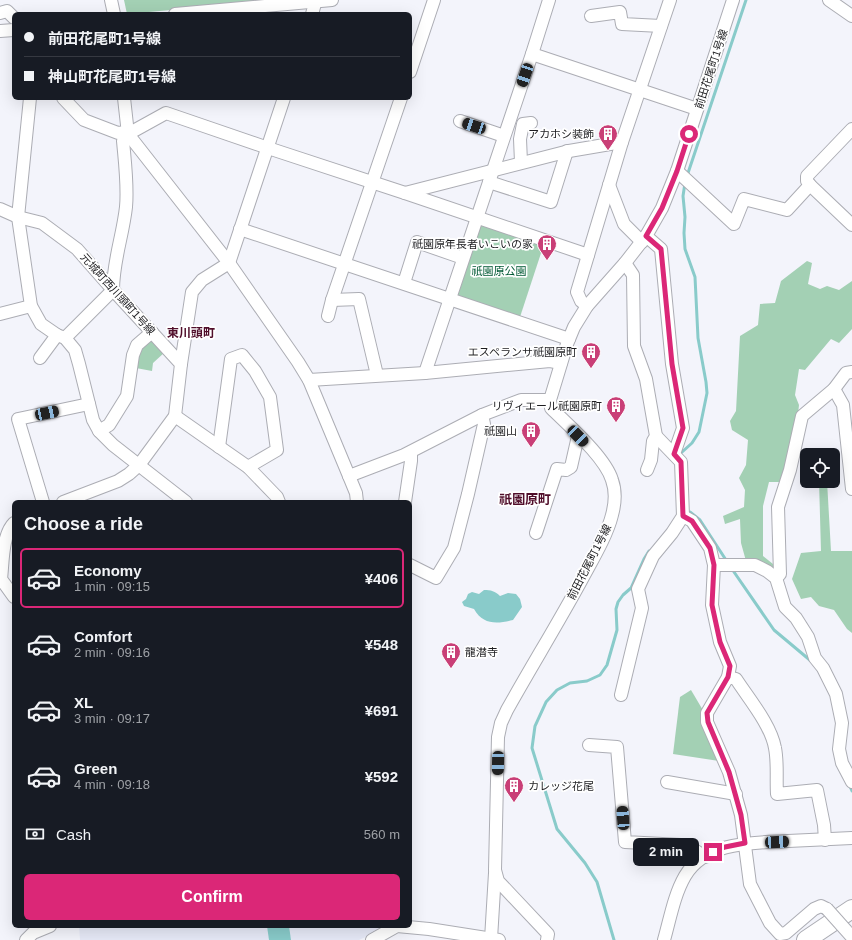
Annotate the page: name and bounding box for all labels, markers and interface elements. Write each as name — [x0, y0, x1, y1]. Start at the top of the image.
street label: 前田花尾町1号線 — [692, 28, 730, 110]
text: 前田花尾町1号線 — [48, 30, 161, 47]
car — [515, 62, 535, 88]
text: 神山町花尾町1号線 — [48, 68, 176, 85]
car — [461, 117, 487, 135]
building icon: アカホシ装飾 — [597, 123, 619, 151]
route start — [680, 125, 698, 143]
place label: アカホシ装飾 — [528, 128, 594, 140]
building icon: 祇園原年長者いこいの家 — [536, 233, 558, 261]
place label: 祇園原年長者いこいの家 — [412, 238, 533, 250]
street label: 元城町西川頭町1号線 — [78, 251, 158, 337]
park label: 祇園原公園 — [472, 265, 527, 277]
district label: 東川頭町 — [167, 326, 215, 340]
building icon: エスペランサ祇園原町 — [580, 341, 602, 369]
place label: エスペランサ祇園原町 — [468, 346, 577, 358]
building icon: リヴィエール祇園原町 — [605, 395, 627, 423]
place label: リヴィエール祇園原町 — [492, 400, 602, 412]
car — [34, 405, 60, 421]
building icon: 祇園山 — [520, 420, 542, 448]
car — [565, 423, 591, 449]
place label: 祇園山 — [484, 425, 517, 437]
map controls — [800, 448, 840, 488]
button: locate — [800, 448, 840, 488]
district label: 祇園原町 — [499, 492, 551, 507]
text: Choose a ride — [24, 514, 143, 534]
street label: 前田花尾町1号線 — [565, 522, 613, 602]
icon: car — [26, 560, 62, 596]
text: Economy — [74, 562, 142, 579]
text: ¥406 — [365, 570, 398, 587]
text: 1 min · 09:15 — [74, 579, 150, 594]
icon: car — [26, 626, 62, 662]
text: Comfort — [74, 628, 132, 645]
text: ¥548 — [365, 636, 398, 653]
building icon: 龍潜寺 — [440, 641, 462, 669]
text: 2 min · 09:16 — [74, 645, 150, 660]
place label: 龍潜寺 — [465, 646, 498, 658]
icon: car — [26, 692, 62, 728]
text: XL — [74, 694, 93, 711]
text: ¥691 — [365, 702, 398, 719]
text: 3 min · 09:17 — [74, 711, 150, 726]
car — [492, 751, 504, 775]
icon: car — [26, 758, 62, 794]
text: Green — [74, 760, 117, 777]
text: ¥592 — [365, 768, 398, 785]
building icon: カレッジ花尾 — [503, 775, 525, 803]
text: 4 min · 09:18 — [74, 777, 150, 792]
place label: カレッジ花尾 — [528, 780, 594, 792]
car — [616, 806, 630, 830]
icon: cash — [24, 823, 46, 845]
text: Cash — [56, 826, 91, 843]
text: 560 m — [364, 827, 400, 842]
car — [765, 835, 789, 849]
callout: 2 min — [633, 838, 699, 866]
route end — [704, 843, 722, 861]
text: 2 min — [649, 844, 683, 859]
button: Confirm — [24, 874, 400, 920]

